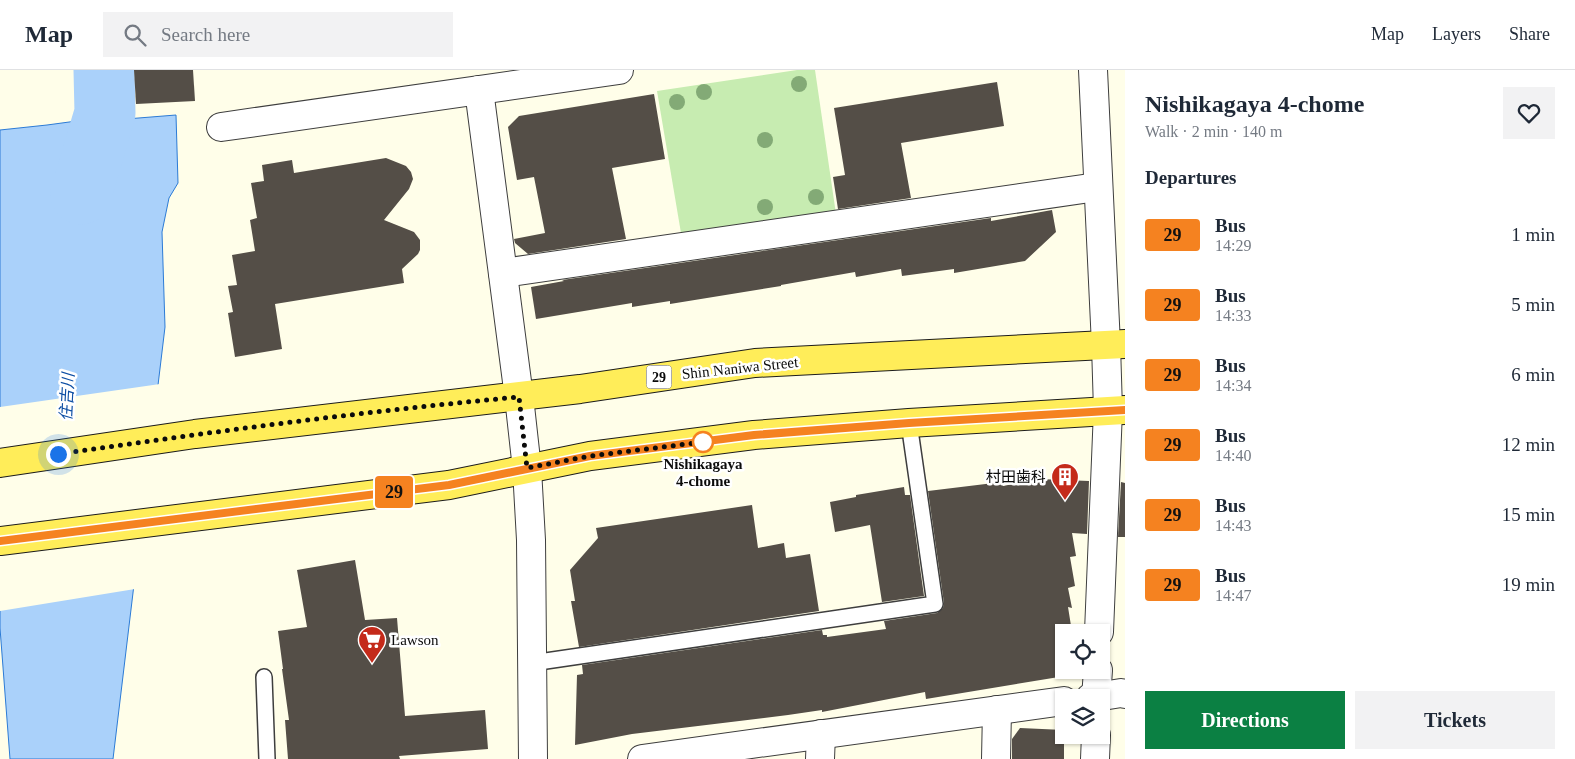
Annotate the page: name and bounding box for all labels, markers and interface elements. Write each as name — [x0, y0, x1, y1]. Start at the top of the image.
search box — [103, 12, 453, 57]
text: Map — [25, 21, 73, 47]
icon: search — [121, 21, 149, 49]
text: Search here — [161, 24, 250, 45]
text: Map — [1371, 24, 1404, 44]
text: Layers — [1432, 24, 1481, 44]
text: Share — [1509, 24, 1550, 44]
button: heart — [1503, 87, 1555, 139]
text: Nishikagaya 4-chome — [1145, 91, 1364, 117]
text: Walk · 2 min · 140 m — [1145, 123, 1282, 140]
text: Departures — [1145, 167, 1236, 188]
text: Bus — [1215, 215, 1246, 236]
text: 1 min — [1511, 224, 1555, 245]
text: 29 — [1164, 225, 1182, 245]
text: 14:29 — [1215, 237, 1251, 254]
text: Bus — [1215, 285, 1246, 306]
text: 5 min — [1511, 294, 1555, 315]
text: 29 — [1164, 295, 1182, 315]
text: 14:33 — [1215, 307, 1251, 324]
street label: Shin Naniwa Street — [681, 354, 800, 382]
text: Bus — [1215, 355, 1246, 376]
text: 6 min — [1511, 364, 1555, 385]
text: 29 — [1164, 365, 1182, 385]
road number: 29 — [646, 366, 672, 388]
water label: 住吉川 — [57, 371, 77, 421]
text: 14:34 — [1215, 377, 1251, 394]
text: Bus — [1215, 425, 1246, 446]
marker: Nishikagaya 4-chome — [692, 431, 714, 453]
text: 12 min — [1502, 434, 1555, 455]
text: 29 — [1164, 435, 1182, 455]
your location — [46, 442, 71, 467]
text: 14:40 — [1215, 447, 1251, 464]
place label: Nishikagaya 4-chome — [663, 456, 743, 489]
building icon: 村田歯科 — [1050, 462, 1080, 501]
place label: 村田歯科 — [986, 468, 1046, 485]
line badge: 29 — [372, 476, 416, 508]
text: 29 — [385, 482, 403, 502]
text: Bus — [1215, 495, 1246, 516]
text: 15 min — [1502, 504, 1555, 525]
text: 29 — [1164, 505, 1182, 525]
text: 14:43 — [1215, 517, 1251, 534]
text: Bus — [1215, 565, 1246, 586]
text: 19 min — [1502, 574, 1555, 595]
text: 29 — [1164, 575, 1182, 595]
text: 14:47 — [1215, 587, 1251, 604]
map controls — [1055, 624, 1110, 744]
button: locate — [1055, 624, 1110, 679]
supermarket icon: Lawson — [357, 625, 387, 664]
place label: Lawson — [391, 632, 439, 648]
button: layers — [1055, 689, 1110, 744]
button: Directions — [1145, 691, 1345, 749]
button: Tickets — [1355, 691, 1555, 749]

